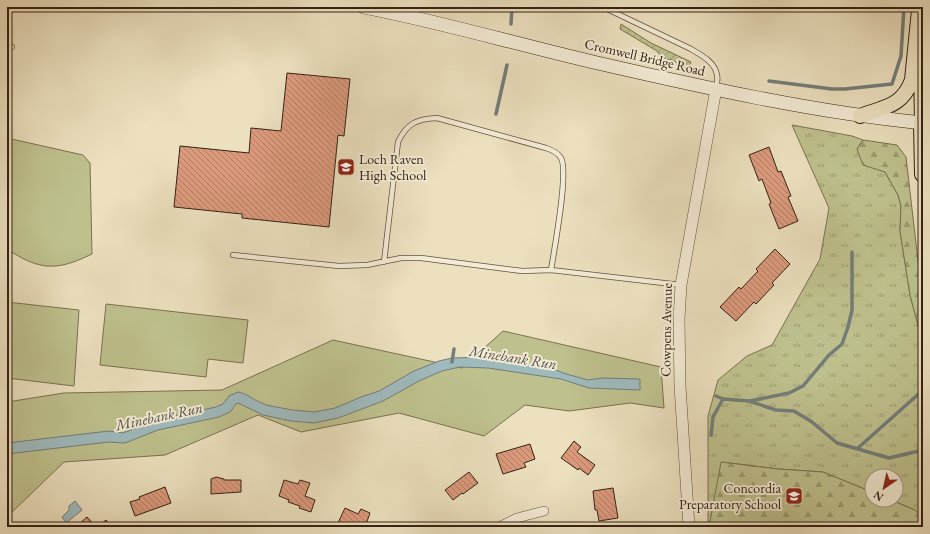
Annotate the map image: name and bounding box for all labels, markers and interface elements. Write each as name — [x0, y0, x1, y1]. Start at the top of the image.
street label: Cromwell Bridge Road — [583, 34, 708, 80]
place label: Loch Raven High School — [359, 150, 427, 184]
school or university icon: Loch Raven High School — [336, 157, 356, 177]
street label: Cowpens Avenue — [656, 282, 676, 377]
water label: Minebank Run — [467, 341, 558, 373]
water label: Minebank Run — [113, 397, 204, 435]
north arrow — [864, 468, 904, 508]
place label: Concordia Preparatory School — [679, 479, 782, 513]
school or university icon: Concordia Preparatory School — [784, 486, 804, 506]
text: N — [871, 488, 886, 505]

